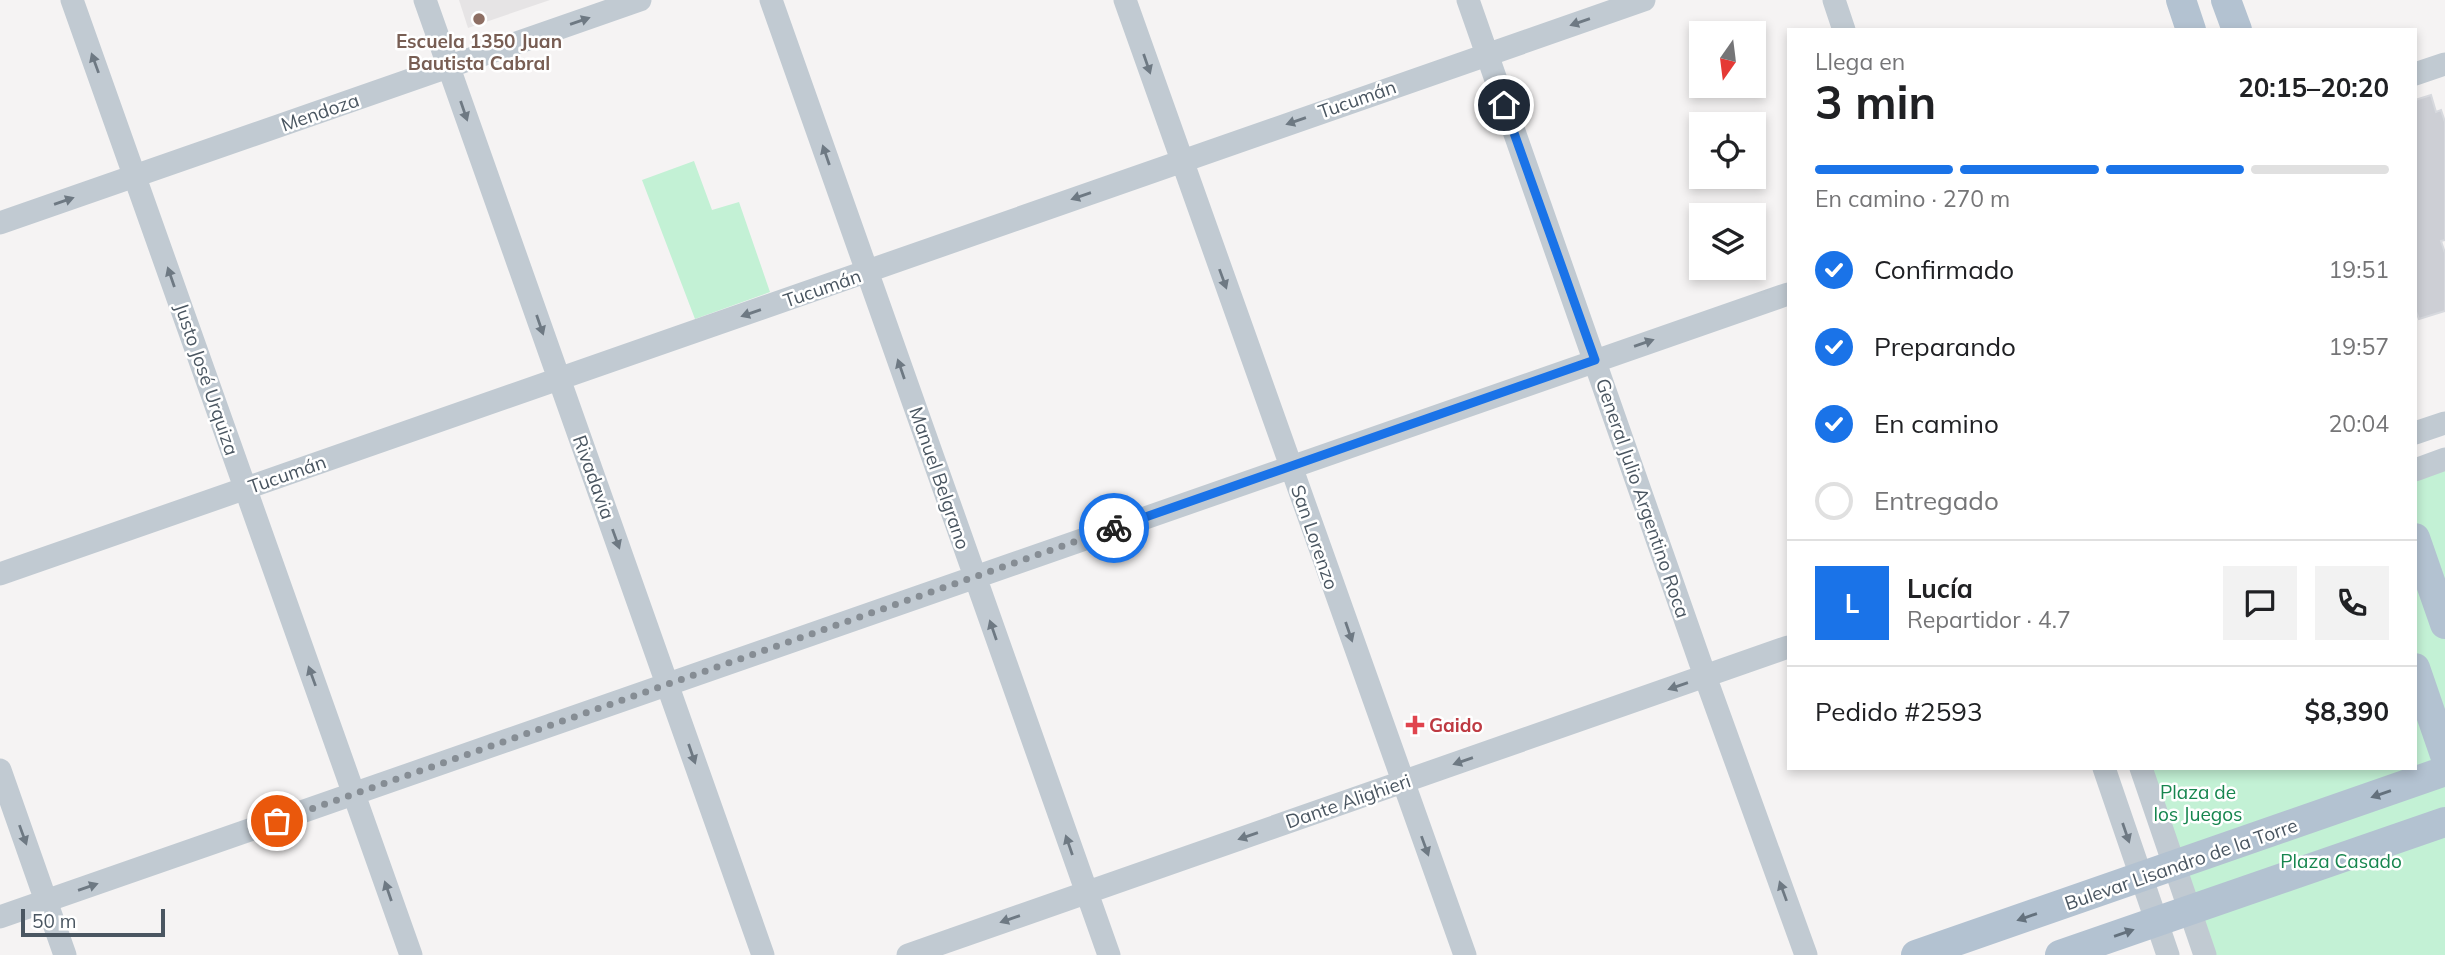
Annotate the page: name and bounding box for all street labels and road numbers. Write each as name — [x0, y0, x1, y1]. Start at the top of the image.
street label: Tucumán — [1315, 75, 1399, 123]
street label: Mendoza — [278, 87, 362, 137]
street label: Tucumán — [780, 264, 864, 312]
street label: Justo José Urquiza — [170, 300, 244, 458]
street label: General Julio Argentino Roca — [1591, 375, 1695, 621]
street label: Manuel Belgrano — [904, 404, 976, 552]
street label: Rivadavia — [568, 432, 620, 522]
street label: Tucumán — [245, 450, 329, 498]
street label: San Lorenzo — [1286, 481, 1344, 593]
street label: Dante Alighieri — [1282, 768, 1414, 834]
street label: Bulevar Lisandro de la Torre — [2061, 813, 2301, 915]

